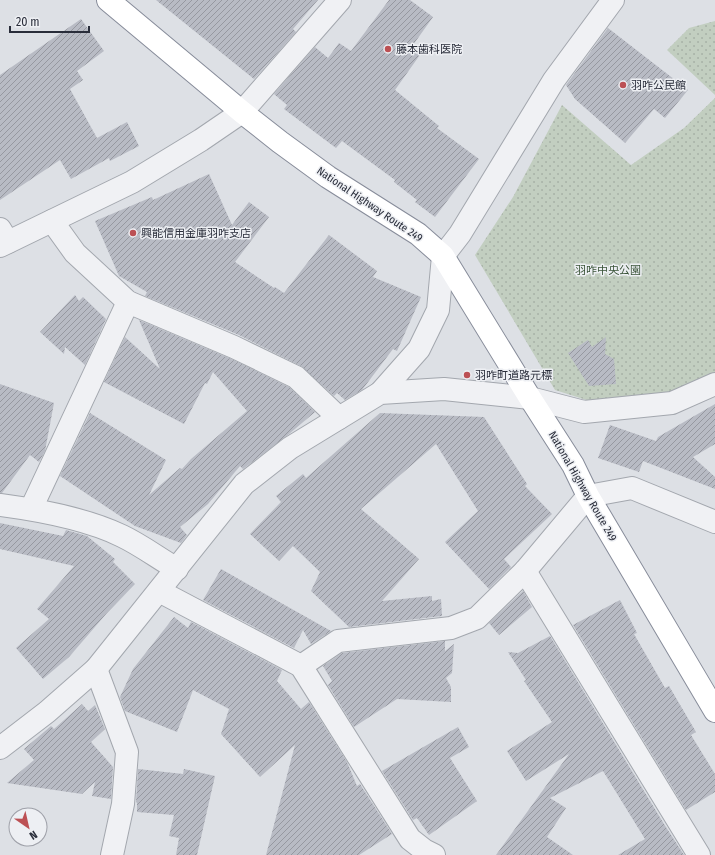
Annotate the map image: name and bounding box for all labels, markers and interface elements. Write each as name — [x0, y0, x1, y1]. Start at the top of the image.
scale bar — [10, 8, 89, 34]
text: 20 m — [16, 15, 40, 29]
place label: 藤本歯科医院 — [396, 43, 462, 56]
marker: 藤本歯科医院 — [383, 44, 393, 54]
place label: 羽咋公民館 — [631, 79, 686, 92]
marker: 羽咋公民館 — [618, 80, 628, 90]
street label: National Highway Route 249 — [314, 164, 425, 245]
place label: 興能信用金庫羽咋支店 — [141, 227, 251, 240]
marker: 興能信用金庫羽咋支店 — [128, 228, 138, 238]
park label: 羽咋中央公園 — [575, 264, 641, 277]
place label: 羽咋町道路元標 — [475, 369, 552, 382]
marker: 羽咋町道路元標 — [462, 370, 472, 380]
street label: National Highway Route 249 — [546, 429, 619, 544]
north arrow — [8, 807, 48, 847]
text: N — [27, 828, 40, 842]

